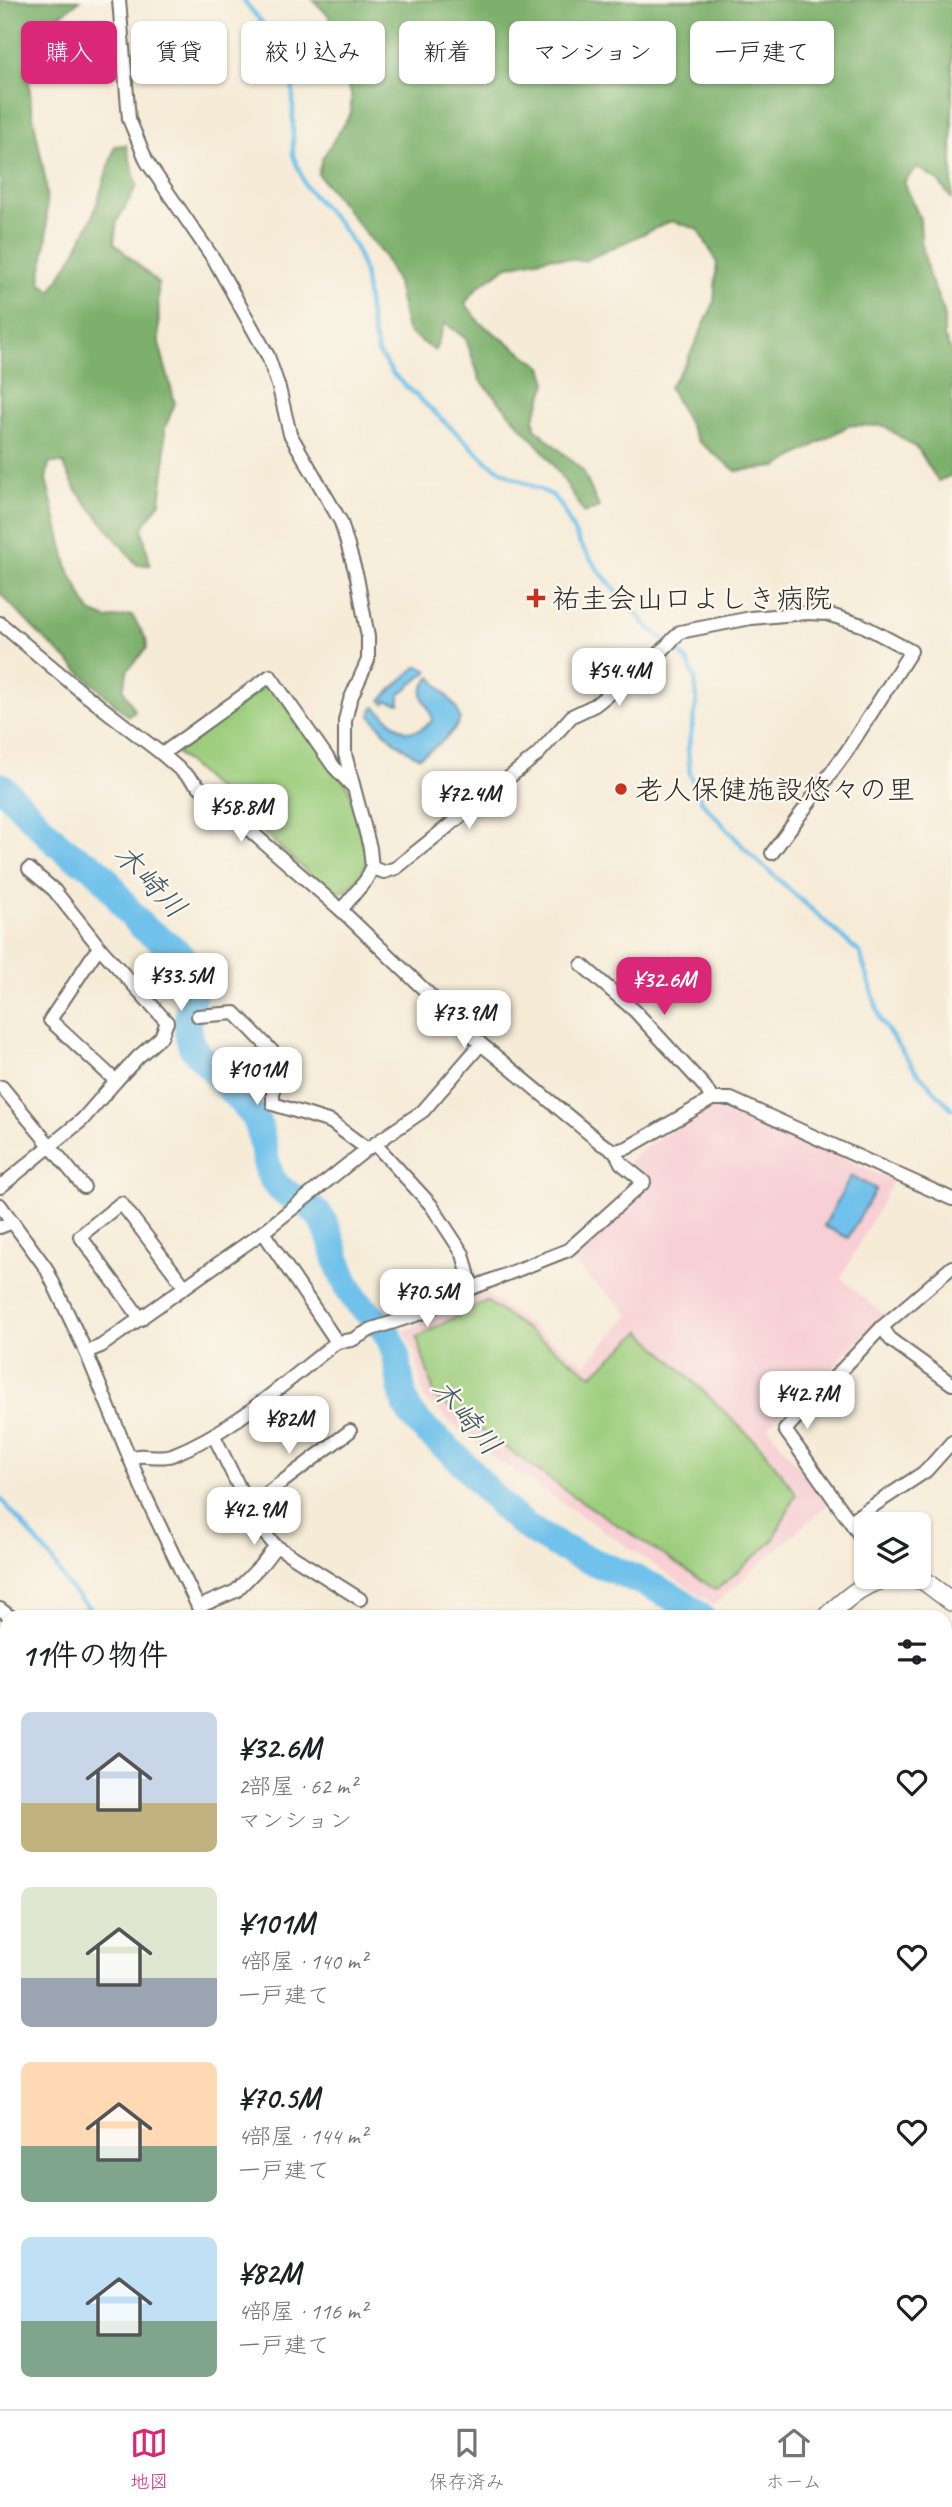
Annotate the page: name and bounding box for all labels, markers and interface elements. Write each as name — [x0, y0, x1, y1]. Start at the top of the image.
chip: 購入 — [21, 21, 117, 84]
chip: 賃貸 — [131, 21, 227, 84]
chip: 絞り込み — [241, 21, 385, 84]
chip: 新着 — [399, 21, 495, 84]
chip: マンション — [509, 21, 676, 84]
chip: 一戸建て — [690, 21, 834, 84]
place label: 祐圭会山口よしき病院 — [552, 581, 832, 616]
marker: 祐圭会山口よしき病院 — [526, 588, 546, 608]
pin: ¥54.4M — [562, 648, 676, 708]
text: ¥54.4M — [588, 656, 650, 685]
pin: ¥72.4M — [412, 772, 526, 831]
place label: 老人保健施設悠々の里 — [635, 772, 915, 807]
text: ¥72.4M — [438, 779, 500, 808]
marker: 老人保健施設悠々の里 — [613, 781, 629, 797]
pin: ¥58.8M — [184, 784, 298, 844]
text: ¥58.8M — [210, 792, 272, 821]
water label: 木崎川 — [105, 835, 195, 927]
pin: ¥33.5M — [124, 954, 238, 1013]
pin: ¥32.6M — [607, 958, 721, 1017]
text: ¥33.5M — [150, 961, 212, 990]
text: ¥32.6M — [632, 965, 696, 994]
pin: ¥73.9M — [407, 990, 521, 1050]
text: ¥73.9M — [433, 998, 495, 1027]
pin: ¥101M — [208, 1048, 306, 1107]
text: ¥101M — [228, 1055, 286, 1084]
pin: ¥70.5M — [370, 1270, 484, 1329]
text: ¥70.5M — [396, 1277, 458, 1306]
water label: 木崎川 — [422, 1371, 510, 1463]
pin: ¥42.7M — [750, 1372, 864, 1431]
text: ¥42.7M — [776, 1379, 838, 1408]
pin: ¥82M — [248, 1396, 330, 1456]
text: ¥82M — [265, 1404, 313, 1433]
pin: ¥42.9M — [197, 1488, 311, 1547]
text: ¥42.9M — [223, 1495, 285, 1524]
map controls — [854, 1512, 931, 1589]
button: layers — [854, 1512, 931, 1589]
icon: filters — [893, 1633, 931, 1671]
text: 11件の物件 — [21, 1636, 168, 1674]
text: ¥32.6M — [238, 1729, 320, 1767]
icon: home — [77, 1740, 161, 1824]
icon: heart — [893, 1763, 931, 1801]
text: 2部屋 · 62 m² — [238, 1772, 356, 1801]
text: マンション — [238, 1806, 352, 1835]
text: ¥101M — [238, 1904, 314, 1942]
icon: home — [77, 1915, 161, 1999]
icon: heart — [893, 1938, 931, 1976]
text: 4部屋 · 140 m² — [238, 1947, 367, 1976]
text: 一戸建て — [238, 1981, 330, 2010]
text: ¥70.5M — [238, 2079, 319, 2117]
icon: home — [77, 2090, 161, 2174]
icon: heart — [893, 2113, 931, 2151]
text: 4部屋 · 144 m² — [238, 2122, 367, 2151]
text: 一戸建て — [238, 2156, 330, 2185]
text: ¥82M — [238, 2254, 300, 2292]
icon: home — [77, 2265, 161, 2349]
icon: heart — [893, 2288, 931, 2326]
text: 4部屋 · 116 m² — [238, 2297, 367, 2326]
text: 一戸建て — [238, 2331, 330, 2360]
tab: 地図 — [130, 2424, 168, 2494]
tab: 保存済み — [429, 2424, 505, 2494]
tab: ホーム — [765, 2424, 822, 2494]

